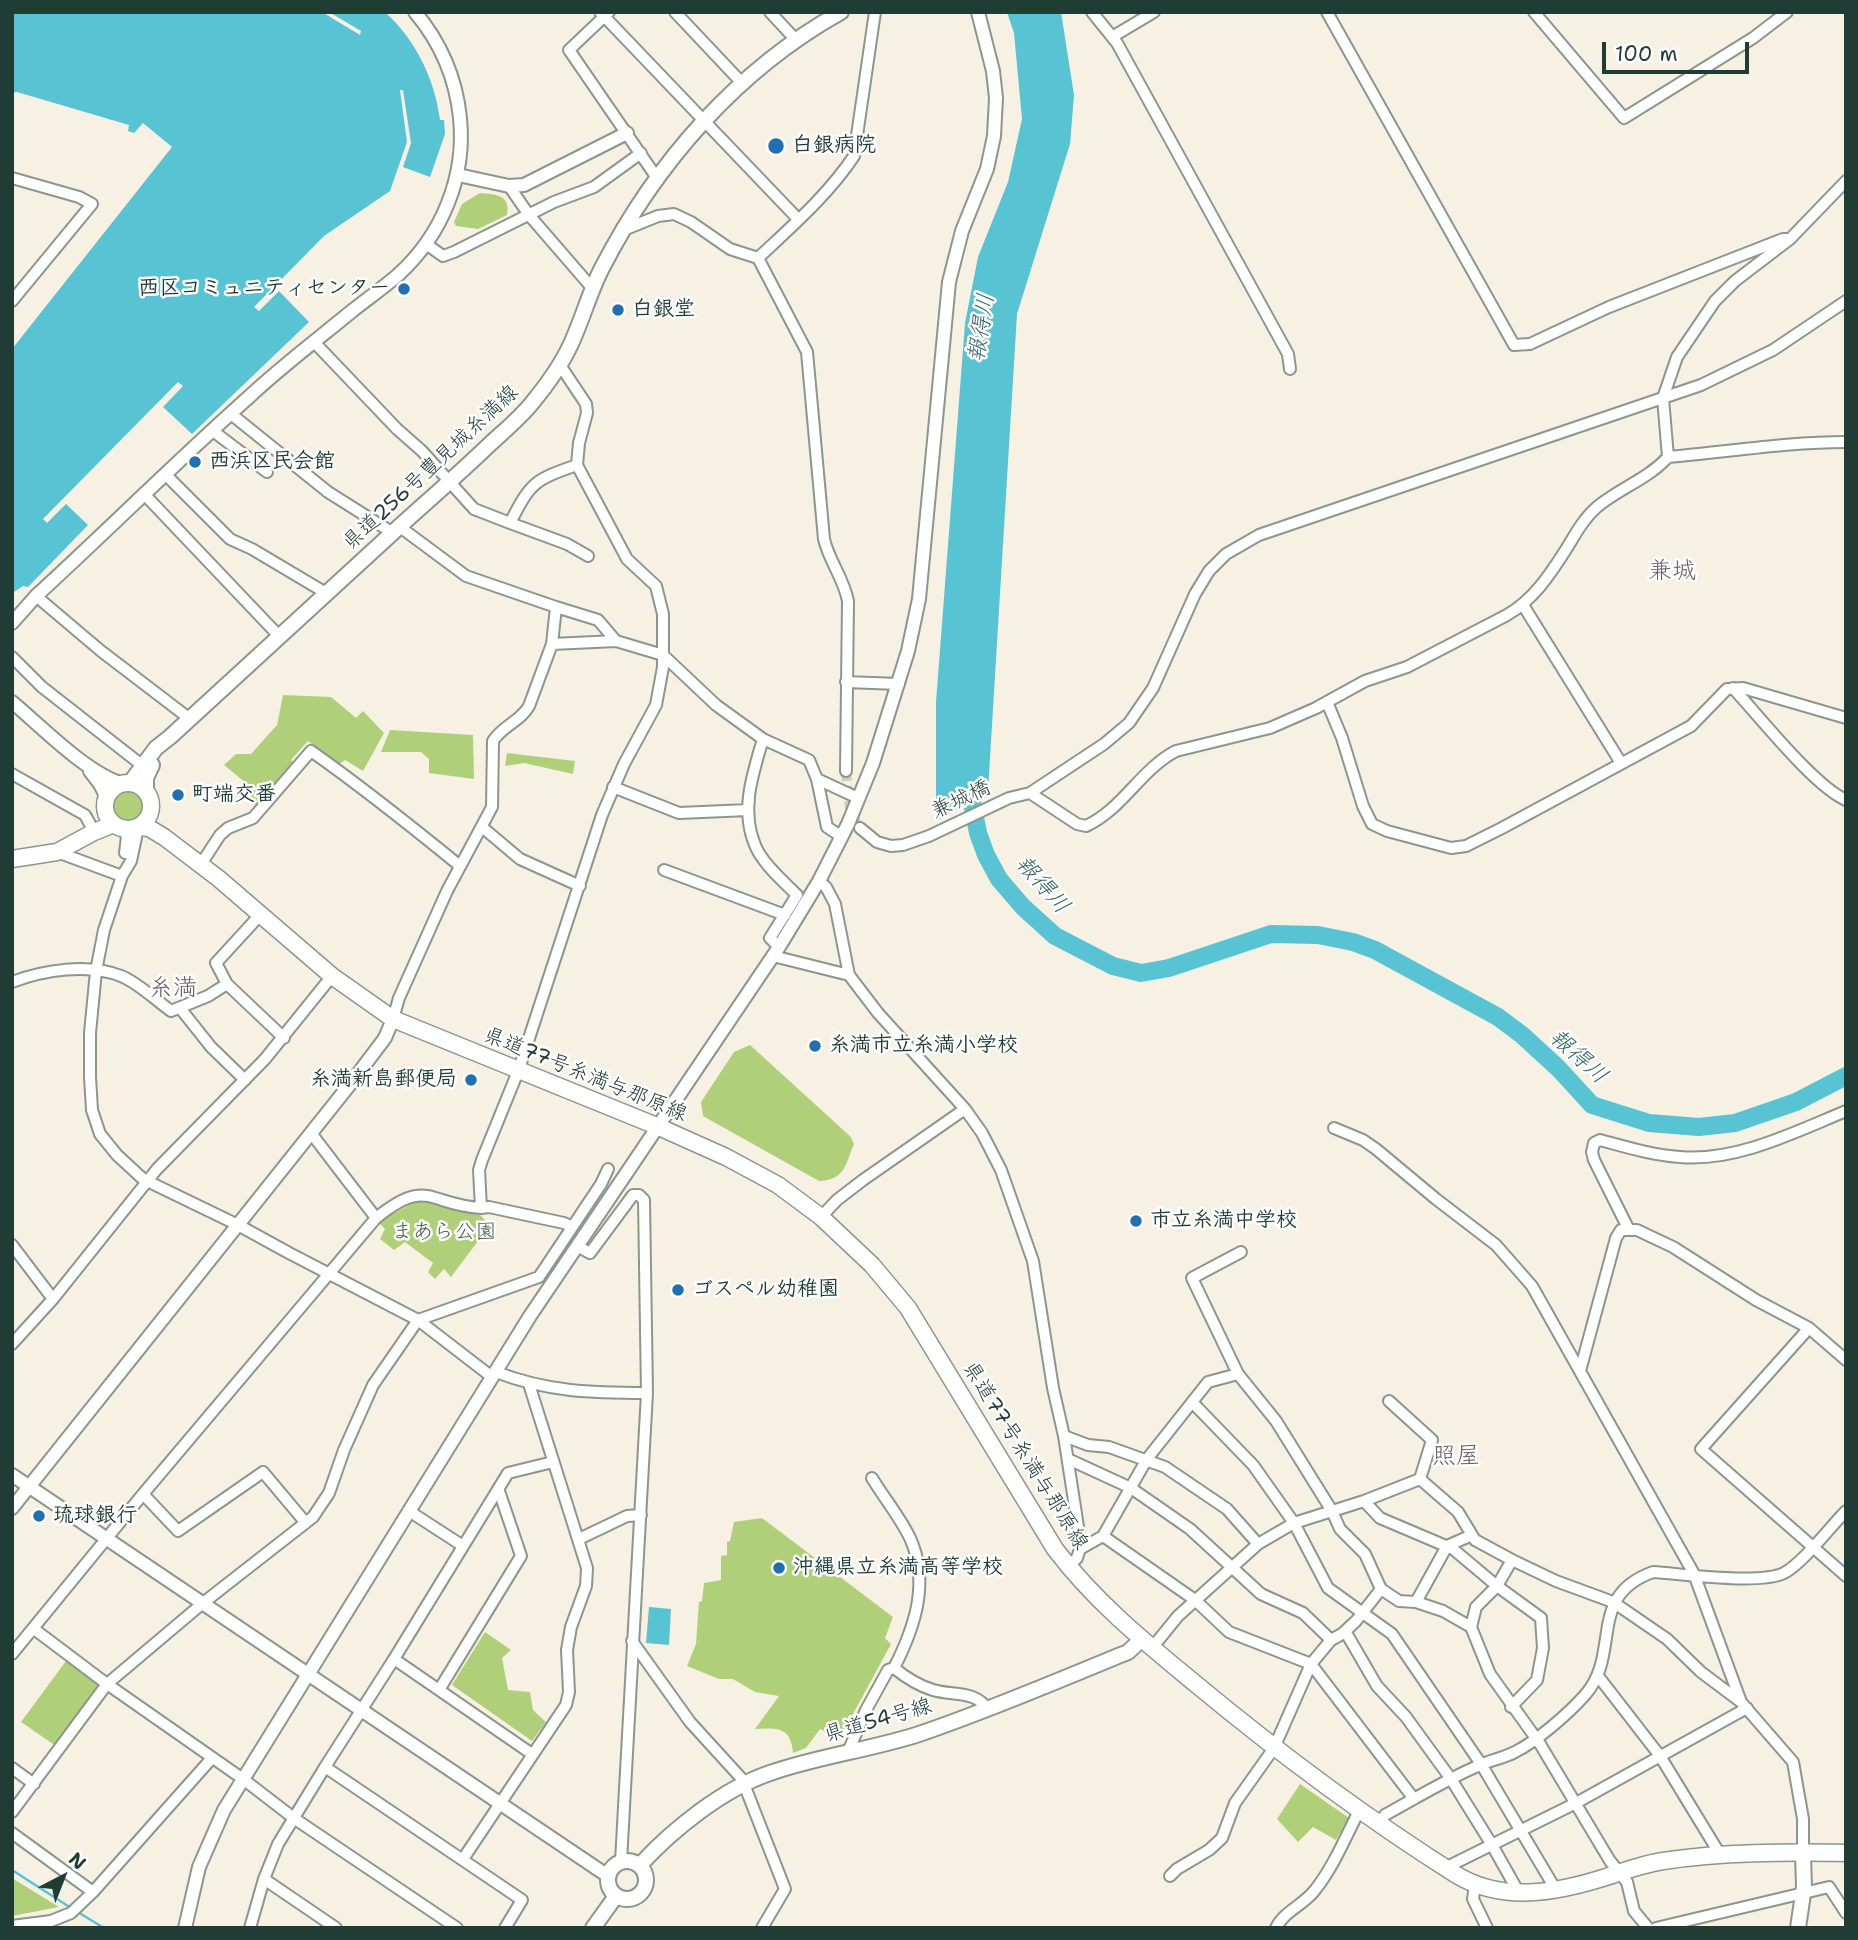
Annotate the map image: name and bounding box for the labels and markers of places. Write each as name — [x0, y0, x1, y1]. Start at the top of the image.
place label: 白銀病院 — [792, 133, 876, 159]
marker: 白銀病院 — [766, 136, 786, 156]
place label: 西区コミュニティセンター — [138, 276, 390, 302]
marker: 西区コミュニティセンター — [396, 281, 412, 297]
place label: 白銀堂 — [632, 297, 695, 323]
marker: 白銀堂 — [610, 302, 626, 318]
place label: 西浜区民会館 — [209, 449, 335, 475]
marker: 西浜区民会館 — [187, 454, 203, 470]
place label: 町端交番 — [192, 782, 276, 808]
marker: 町端交番 — [170, 787, 186, 803]
place label: 糸満市立糸満小学校 — [829, 1033, 1018, 1059]
marker: 糸満市立糸満小学校 — [807, 1038, 823, 1054]
place label: 糸満新島郵便局 — [310, 1067, 457, 1093]
marker: 糸満新島郵便局 — [463, 1072, 479, 1088]
place label: 市立糸満中学校 — [1150, 1208, 1297, 1234]
marker: 市立糸満中学校 — [1128, 1213, 1144, 1229]
place label: ゴスペル幼稚園 — [692, 1277, 839, 1303]
marker: ゴスペル幼稚園 — [670, 1282, 686, 1298]
place label: 琉球銀行 — [53, 1503, 137, 1529]
marker: 琉球銀行 — [31, 1508, 47, 1524]
place label: 沖縄県立糸満高等学校 — [793, 1555, 1003, 1581]
marker: 沖縄県立糸満高等学校 — [771, 1560, 787, 1576]

